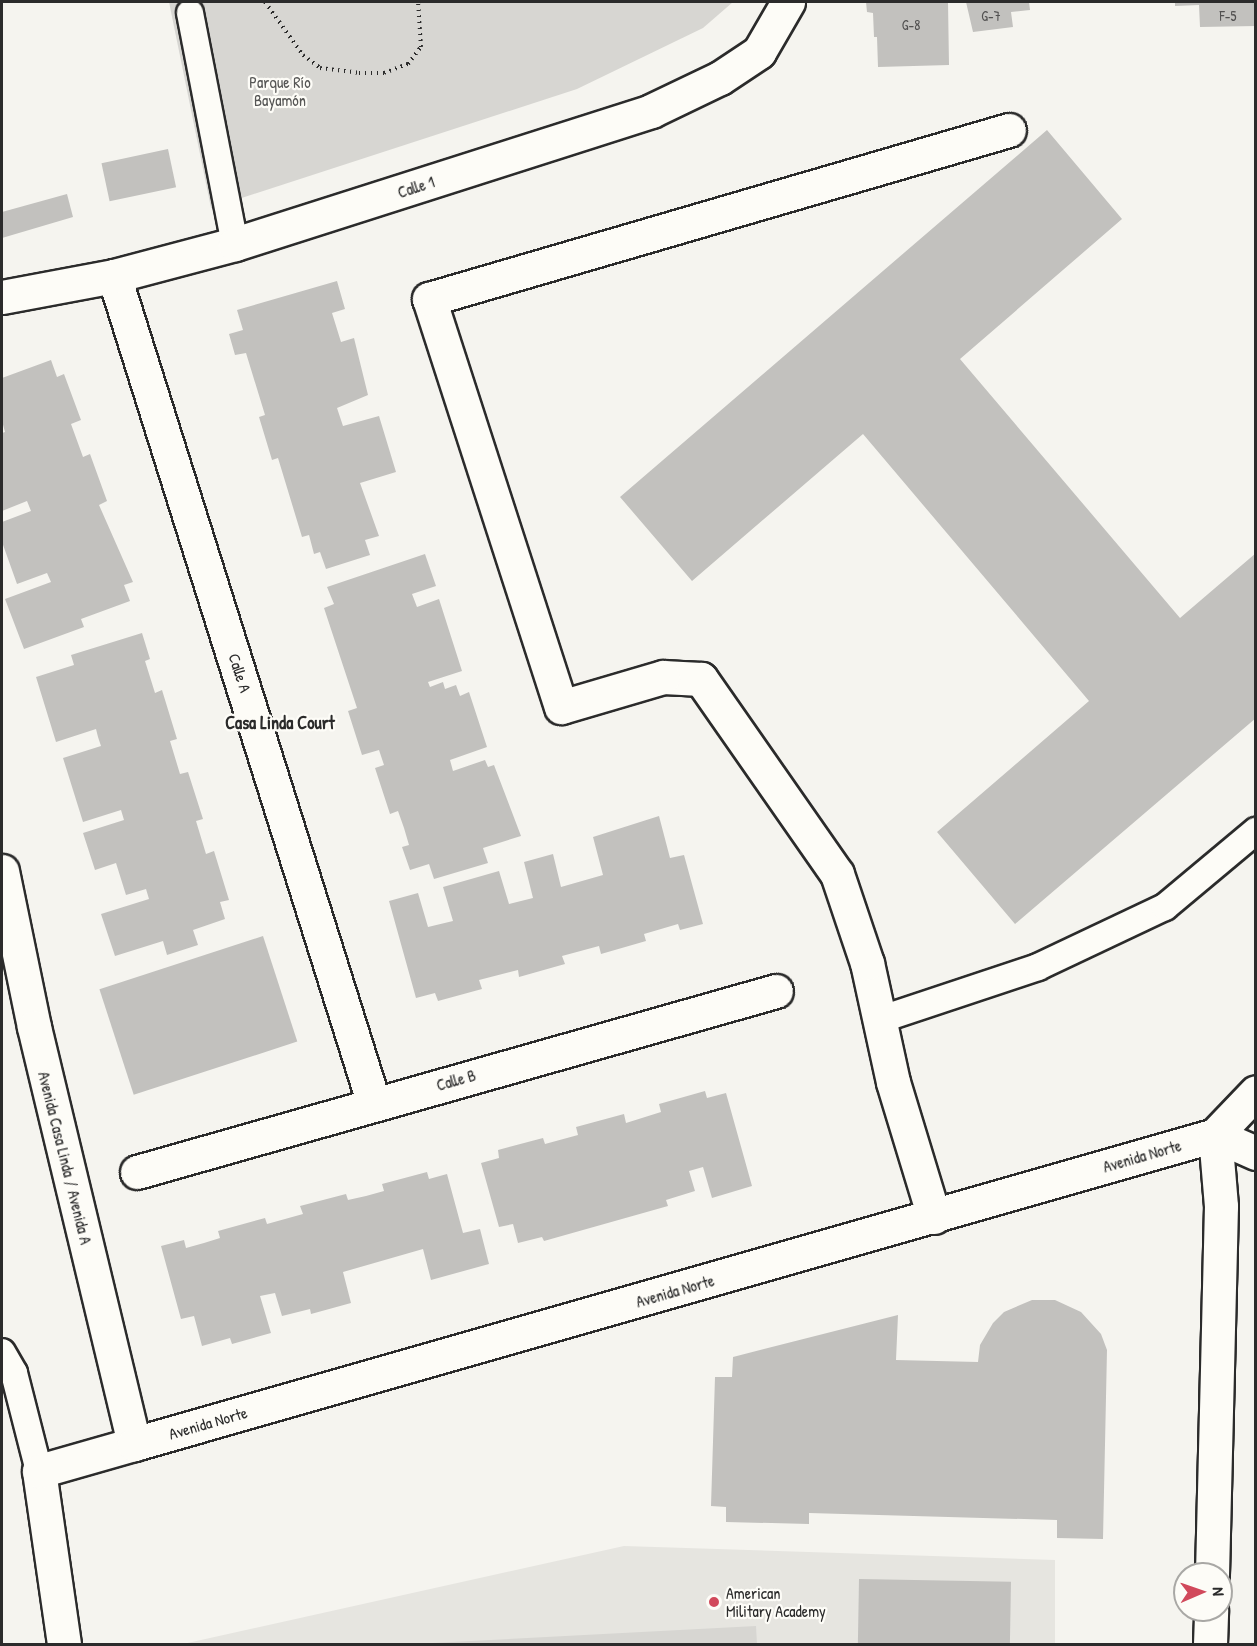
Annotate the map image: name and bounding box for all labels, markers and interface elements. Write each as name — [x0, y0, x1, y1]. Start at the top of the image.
house number: G-7 — [981, 8, 1001, 24]
house number: F-5 — [1220, 8, 1236, 24]
house number: G-8 — [902, 17, 920, 33]
park label: Parque Río Bayamón — [249, 72, 311, 110]
street label: Calle 1 — [395, 172, 437, 202]
street label: Calle A — [225, 651, 255, 695]
district label: Casa Linda Court — [225, 712, 335, 734]
street label: Calle B — [434, 1065, 478, 1095]
street label: Avenida Casa Linda / Avenida A — [34, 1070, 96, 1246]
street label: Avenida Norte — [1101, 1136, 1183, 1176]
street label: Avenida Norte — [634, 1271, 716, 1311]
street label: Avenida Norte — [167, 1403, 249, 1443]
north arrow — [1173, 1562, 1233, 1622]
place label: American Military Academy — [726, 1583, 826, 1621]
text: N — [1208, 1587, 1230, 1596]
marker: American Military Academy — [707, 1595, 721, 1609]

